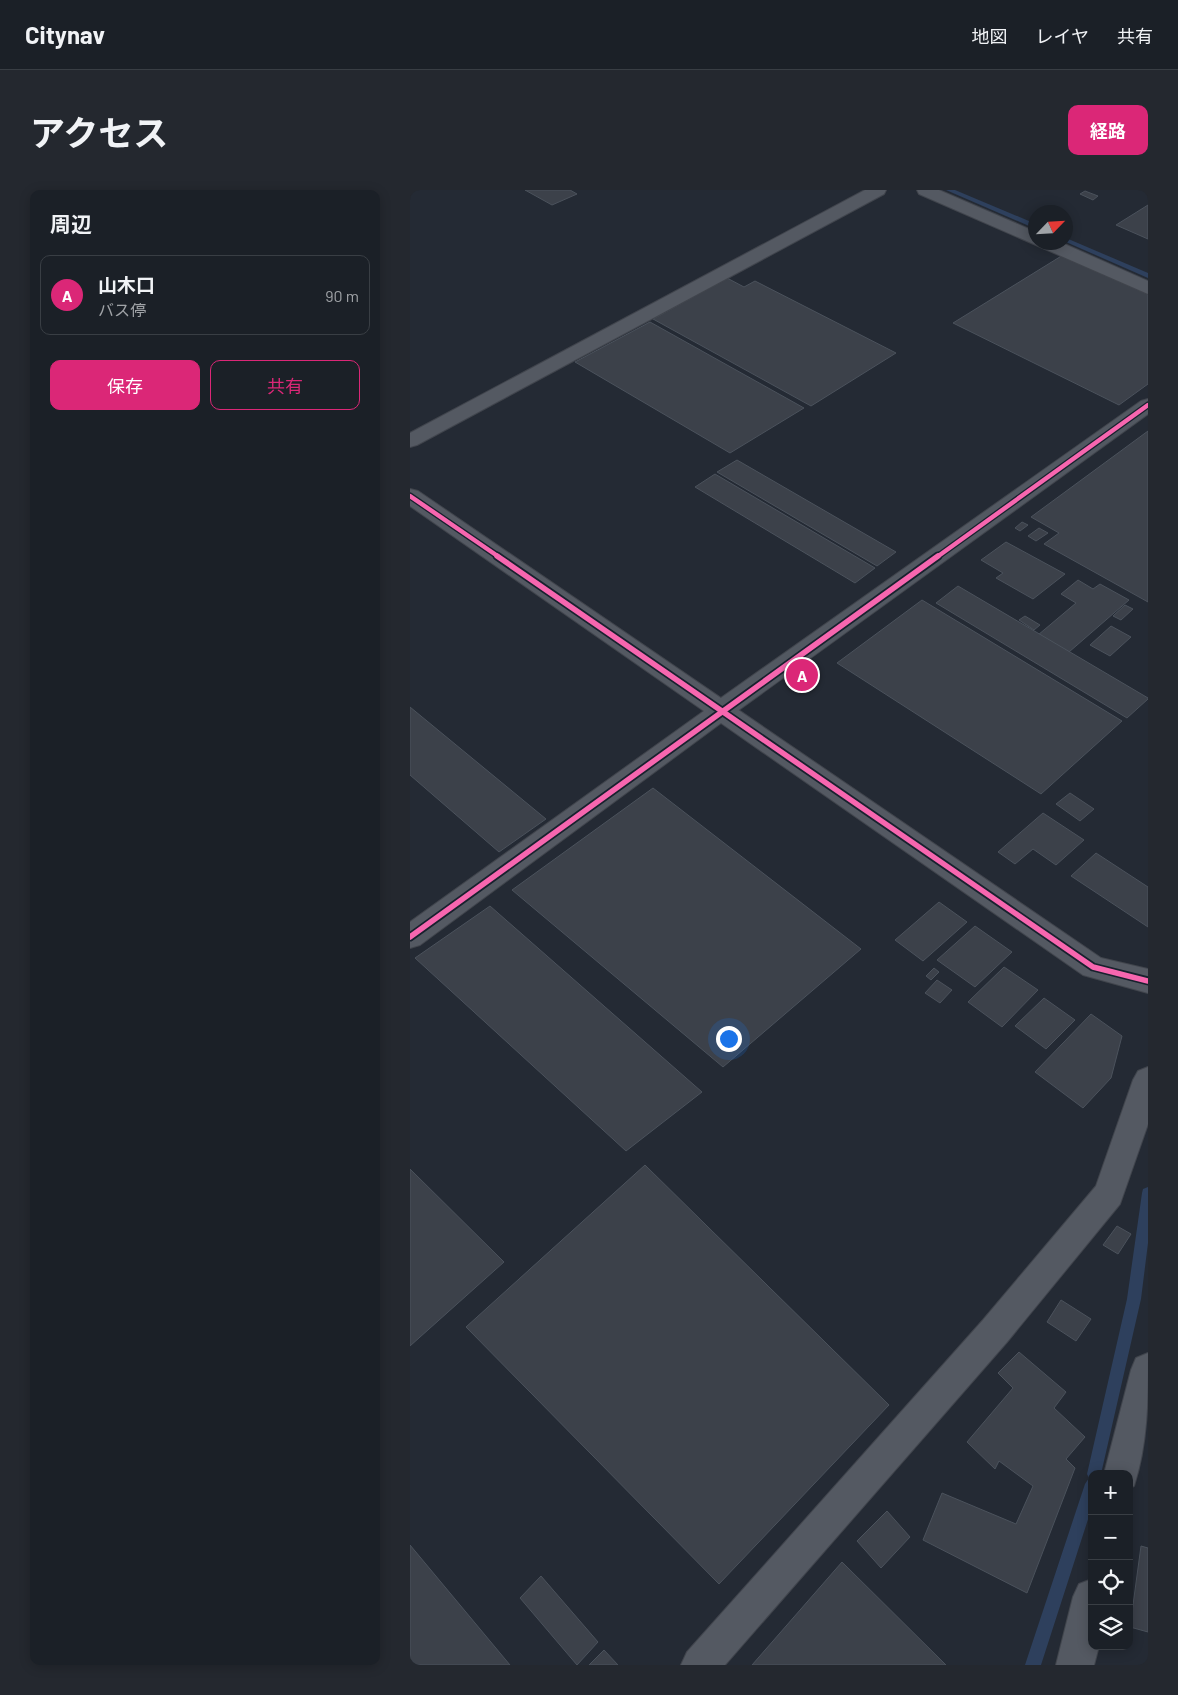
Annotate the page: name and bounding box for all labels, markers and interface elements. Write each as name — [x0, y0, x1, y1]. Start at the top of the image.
text: Citynav — [25, 20, 105, 49]
text: 地図 — [972, 25, 1008, 47]
text: レイヤ — [1036, 25, 1089, 47]
text: 共有 — [1117, 25, 1153, 47]
button: 経路 — [1068, 105, 1148, 155]
text: アクセス — [30, 111, 168, 153]
north arrow — [1028, 205, 1073, 250]
text: 周辺 — [50, 211, 92, 236]
text: 山木口 — [98, 273, 155, 296]
text: A — [62, 286, 72, 305]
text: 90 m — [325, 286, 359, 305]
text: バス停 — [98, 300, 146, 319]
button: 保存 — [50, 360, 200, 410]
button: 共有 — [210, 360, 360, 410]
pin: A — [786, 656, 818, 694]
your location — [716, 1026, 742, 1052]
map controls — [1088, 1470, 1133, 1650]
button: + — [1088, 1470, 1133, 1515]
button: − — [1088, 1515, 1133, 1560]
button: locate — [1088, 1560, 1133, 1605]
button: layers — [1088, 1605, 1133, 1650]

